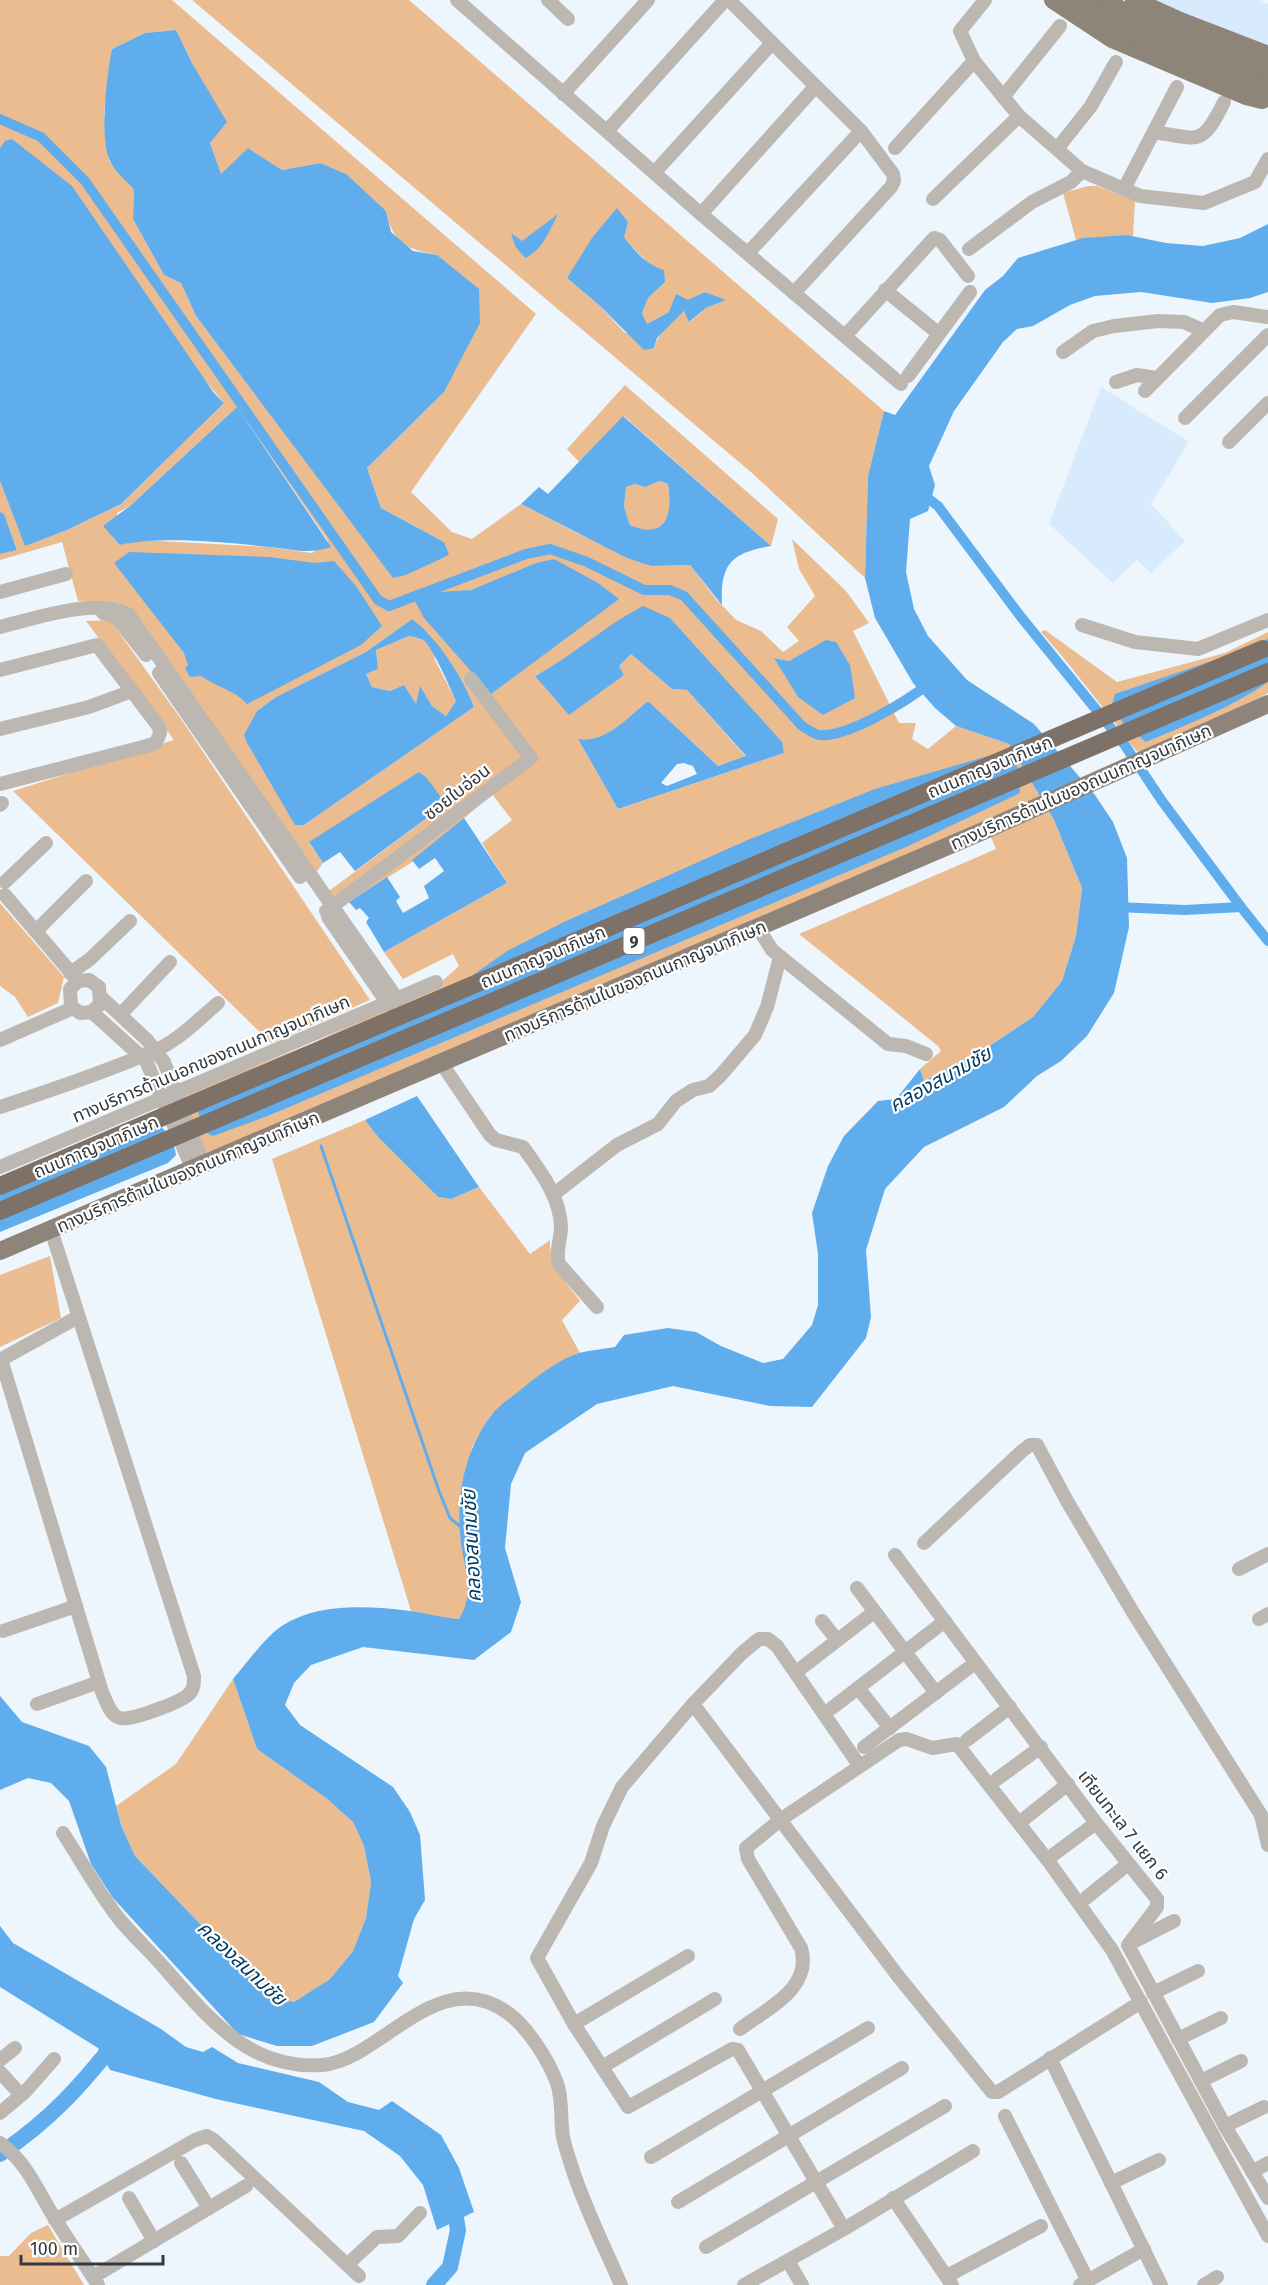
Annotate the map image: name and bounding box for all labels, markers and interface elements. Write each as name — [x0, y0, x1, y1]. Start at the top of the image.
street label: ทางบริการด้านในของถนนกาญจนาภิเษก — [947, 719, 1215, 855]
street label: ถนนกาญจนาภิเษก — [924, 731, 1056, 803]
street label: ซอยใบอ่อน — [419, 759, 495, 825]
street label: ทางบริการด้านในของถนนกาญจนาภิเษก — [500, 915, 770, 1047]
street label: ถนนกาญจนาภิเษก — [477, 921, 609, 993]
road number: 9 — [624, 928, 644, 954]
street label: ทางบริการด้านนอกของถนนกาญจนาภิเษก — [69, 990, 353, 1128]
water label: คลองสนามชัย — [885, 1040, 997, 1117]
street label: ทางบริการด้านในของถนนกาญจนาภิเษก — [53, 1106, 323, 1238]
street label: ถนนกาญจนาภิเษก — [30, 1111, 162, 1183]
water label: คลองสนามชัย — [456, 1487, 486, 1603]
street label: เทียนทะเล 7 แยก 6 — [1073, 1766, 1173, 1884]
water label: คลองสนามชัย — [193, 1916, 293, 2012]
scale bar — [21, 2228, 164, 2266]
text: 100 m — [30, 2238, 78, 2260]

